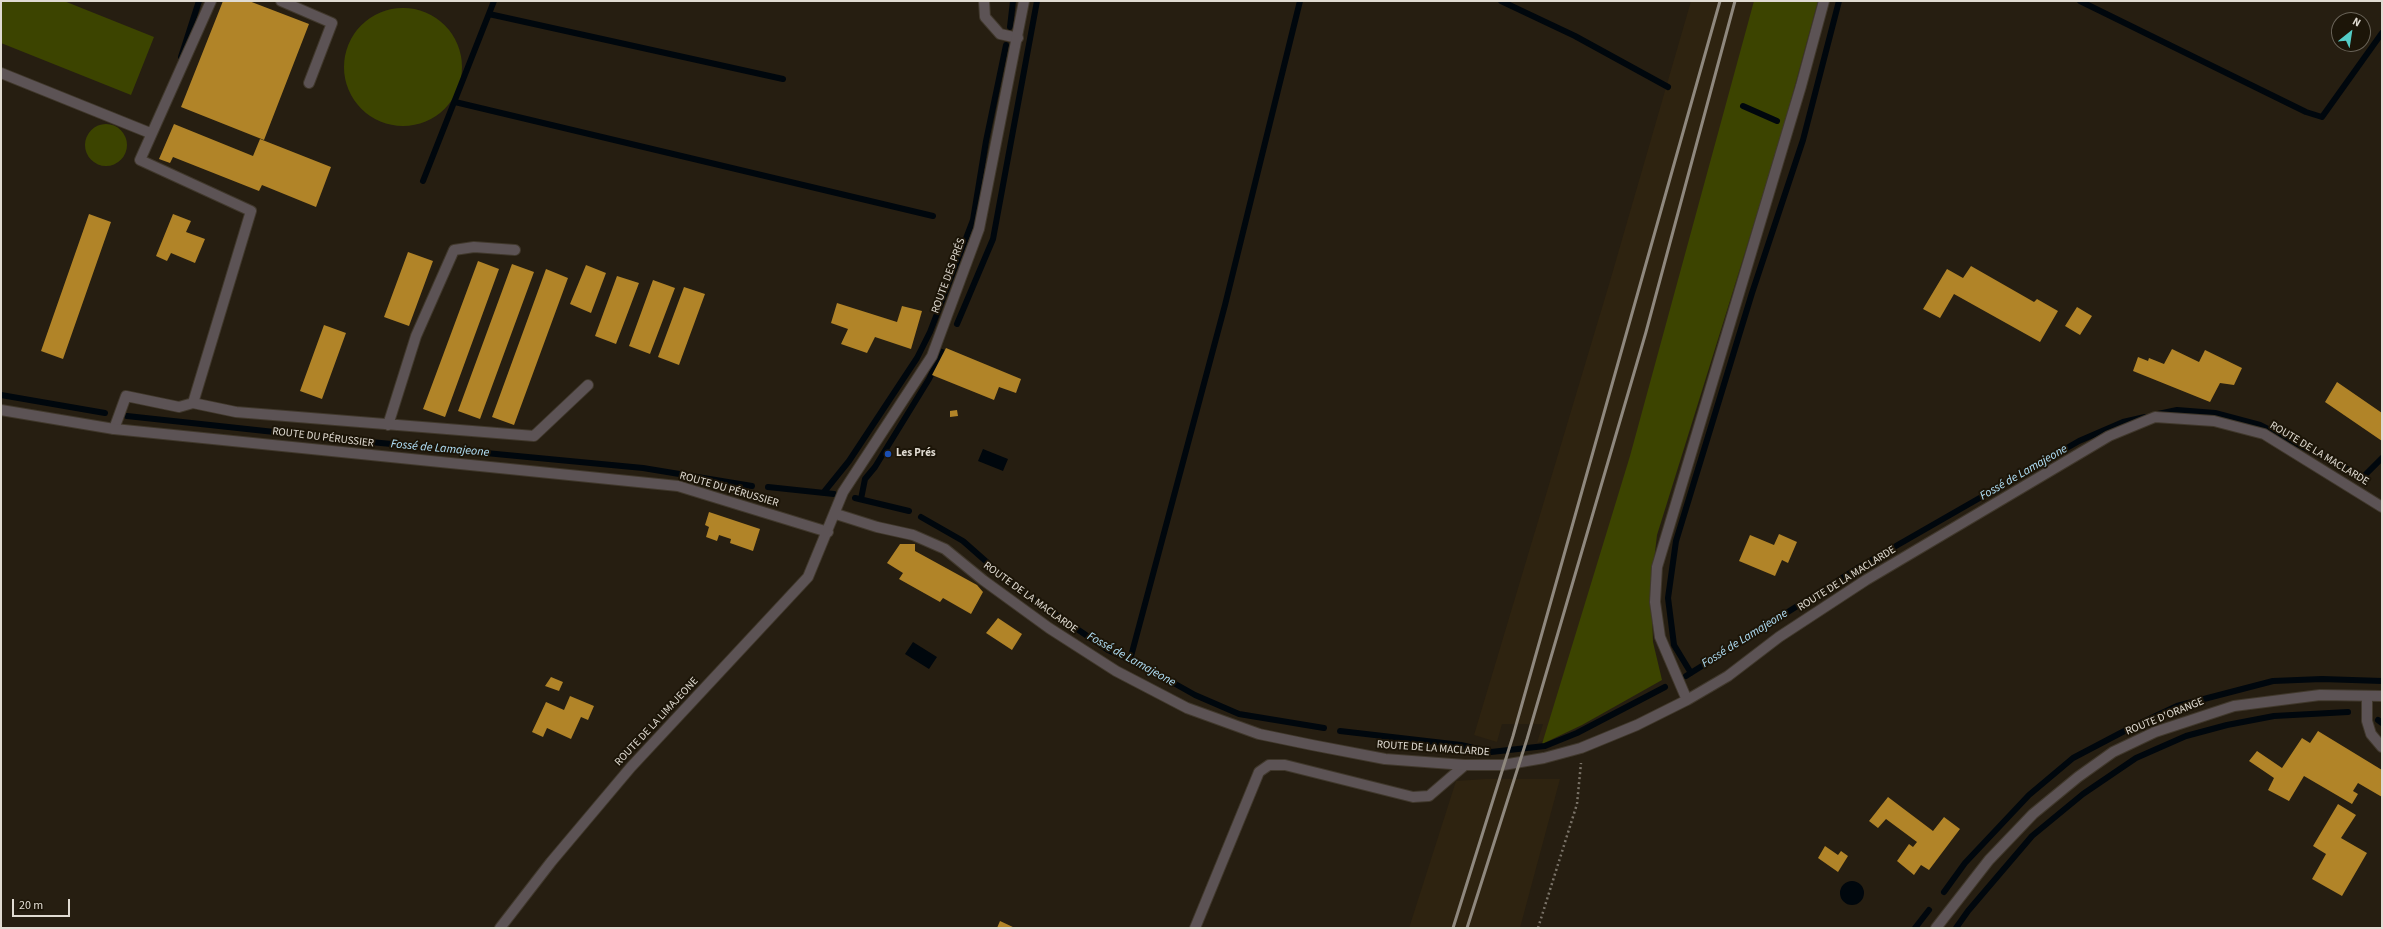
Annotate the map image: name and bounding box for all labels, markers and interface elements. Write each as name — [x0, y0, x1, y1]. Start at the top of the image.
north arrow — [2331, 12, 2371, 52]
text: N — [2350, 14, 2364, 30]
street label: ROUTE DES PRÉS — [929, 236, 969, 316]
street label: ROUTE DE LA MACLARDE — [2267, 419, 2371, 489]
street label: ROUTE DU PÉRUSSIER — [271, 425, 375, 451]
water label: Fossé de Lamajeone — [390, 438, 490, 460]
water label: Fossé de Lamajeone — [1978, 442, 2070, 504]
place label: Les Prés — [896, 447, 936, 461]
marker: Les Prés — [883, 449, 893, 459]
street label: ROUTE DU PÉRUSSIER — [678, 470, 780, 510]
street label: ROUTE DE LA MACLARDE — [1796, 543, 1898, 615]
street label: ROUTE DE LA MACLARDE — [980, 559, 1080, 637]
water label: Fossé de Lamajeone — [1699, 607, 1791, 671]
water label: Fossé de Lamajeone — [1084, 630, 1178, 690]
street label: ROUTE DE LA LIMAJEONE — [612, 675, 702, 769]
street label: ROUTE D'ORANGE — [2124, 695, 2206, 739]
street label: ROUTE DE LA MACLARDE — [1376, 738, 1490, 760]
scale bar — [14, 891, 72, 917]
text: 20 m — [19, 897, 43, 914]

